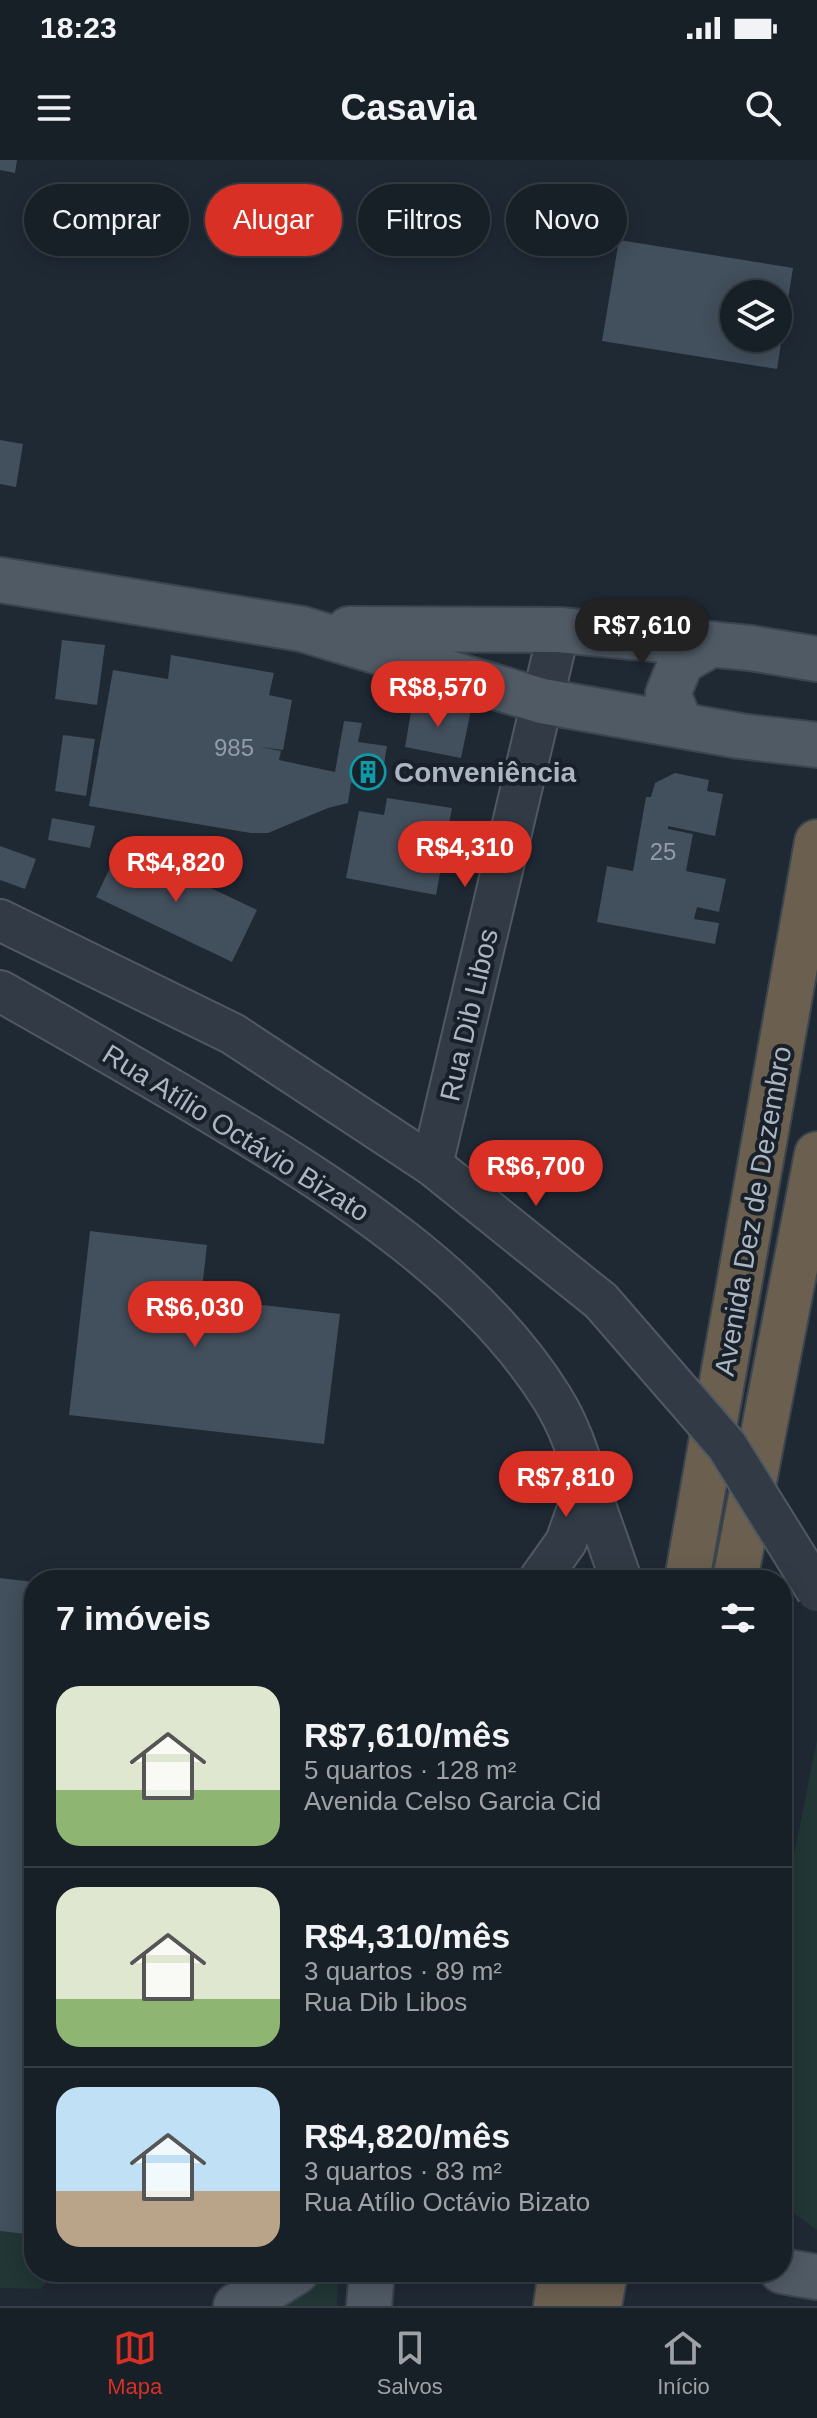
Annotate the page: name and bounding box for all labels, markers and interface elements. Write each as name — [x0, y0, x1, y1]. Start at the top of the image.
text: 18:23 — [40, 11, 117, 44]
icon: menu — [32, 86, 76, 130]
icon: search — [741, 86, 785, 130]
text: Casavia — [340, 87, 477, 128]
chip: Comprar — [24, 184, 189, 256]
chip: Alugar — [205, 184, 342, 256]
chip: Filtros — [358, 184, 490, 256]
chip: Novo — [506, 184, 627, 256]
map controls — [720, 280, 792, 352]
button: layers — [720, 280, 792, 352]
pin: R$7,610 — [568, 599, 716, 667]
text: R$7,610 — [593, 610, 691, 640]
pin: R$8,570 — [364, 661, 512, 729]
text: R$8,570 — [389, 672, 487, 702]
house number: 985 — [214, 734, 254, 761]
building icon: Conveniência — [349, 753, 387, 791]
place label: Conveniência — [394, 757, 576, 788]
pin: R$4,310 — [391, 821, 539, 889]
text: R$4,310 — [416, 832, 514, 862]
pin: R$4,820 — [102, 836, 250, 904]
house number: 25 — [650, 838, 676, 865]
text: R$4,820 — [127, 847, 225, 877]
street label: Rua Dib Libos — [434, 926, 504, 1104]
street label: Rua Atílio Octávio Bizato — [97, 1038, 375, 1228]
street label: Avenida Dez de Dezembro — [709, 1044, 797, 1378]
pin: R$6,700 — [462, 1140, 610, 1208]
text: R$6,700 — [487, 1151, 585, 1181]
pin: R$6,030 — [121, 1281, 269, 1349]
text: R$6,030 — [146, 1292, 244, 1322]
pin: R$7,810 — [492, 1451, 640, 1519]
text: R$7,810 — [517, 1462, 615, 1492]
icon: filters — [716, 1596, 760, 1640]
text: 7 imóveis — [56, 1599, 211, 1637]
text: R$7,610/mês — [304, 1716, 510, 1754]
icon: home — [120, 1718, 216, 1814]
text: 5 quartos · 128 m² — [304, 1755, 516, 1785]
text: Avenida Celso Garcia Cid — [304, 1786, 601, 1816]
text: R$4,310/mês — [304, 1917, 510, 1955]
icon: home — [120, 1919, 216, 2015]
text: 3 quartos · 89 m² — [304, 1956, 502, 1986]
text: Rua Dib Libos — [304, 1987, 467, 2017]
text: R$4,820/mês — [304, 2117, 510, 2155]
icon: home — [120, 2119, 216, 2215]
text: 3 quartos · 83 m² — [304, 2156, 502, 2186]
text: Rua Atílio Octávio Bizato — [304, 2187, 590, 2217]
tab: Mapa — [107, 2326, 162, 2400]
tab: Salvos — [377, 2326, 443, 2400]
tab: Início — [657, 2326, 710, 2400]

